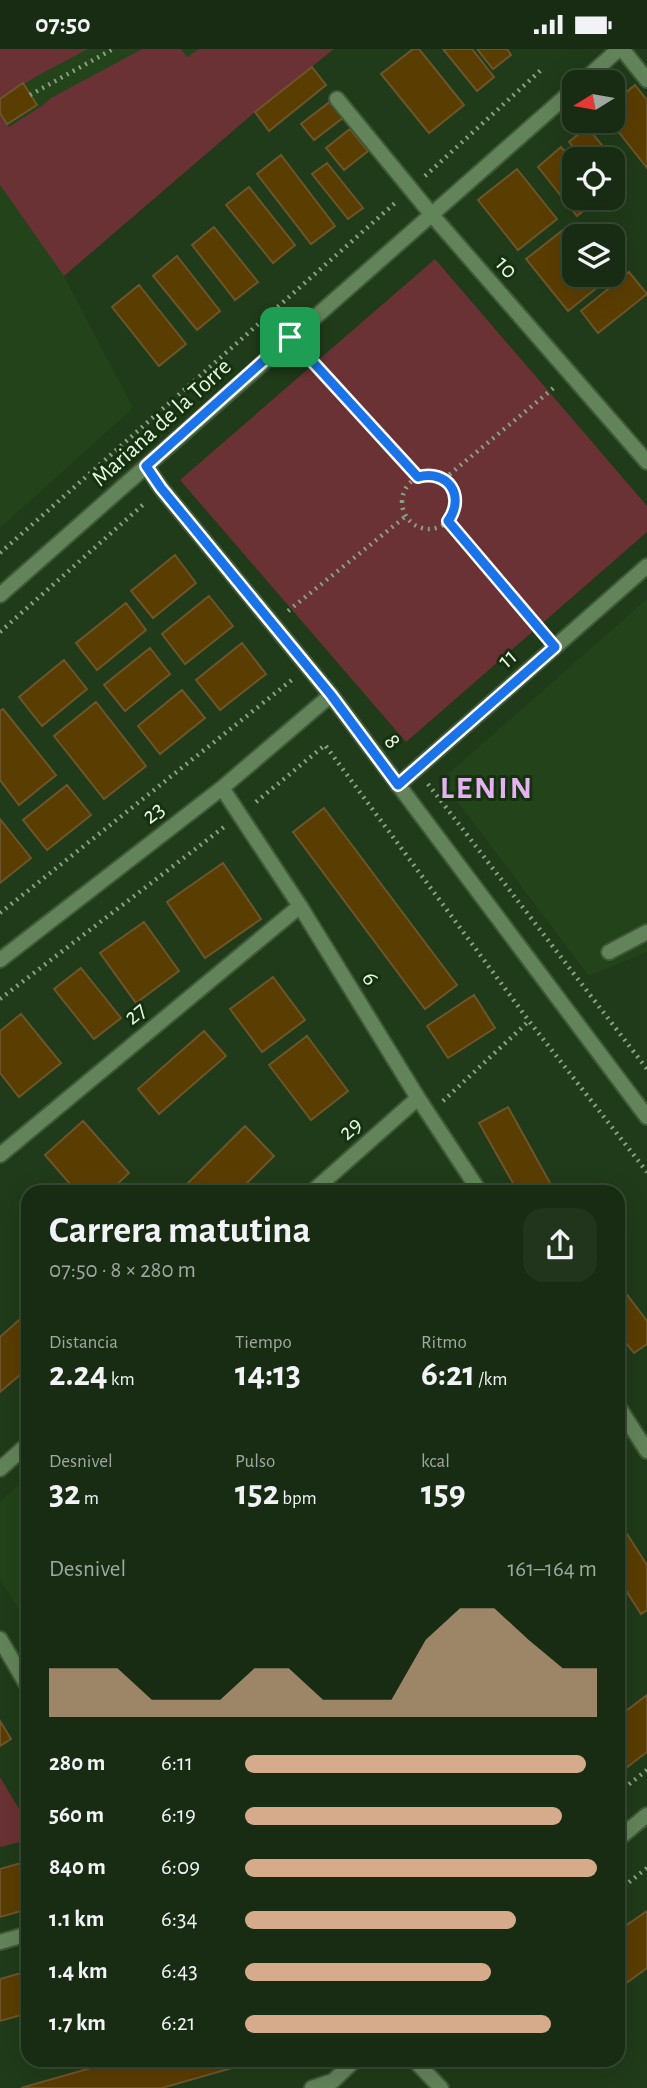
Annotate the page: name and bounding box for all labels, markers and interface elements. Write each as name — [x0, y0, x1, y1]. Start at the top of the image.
text: 07:50 — [35, 11, 91, 37]
north arrow — [562, 70, 625, 133]
map controls — [562, 70, 625, 287]
button: locate — [562, 147, 625, 210]
button: layers — [562, 224, 625, 287]
street label: 10 — [490, 252, 522, 283]
pin — [260, 307, 320, 367]
icon: arrive — [271, 318, 309, 356]
street label: Mariana de la Torre — [87, 354, 236, 491]
street label: 11 — [494, 644, 522, 673]
street label: 8 — [379, 730, 405, 753]
district label: LENIN — [440, 772, 534, 804]
street label: 23 — [138, 797, 169, 829]
street label: 6 — [357, 967, 383, 990]
street label: 27 — [120, 998, 151, 1030]
street label: 29 — [334, 1112, 367, 1145]
button: share — [523, 1208, 597, 1282]
text: Carrera matutina — [49, 1212, 311, 1250]
text: 07:50 · 8 × 280 m — [49, 1259, 196, 1282]
text: Distancia — [49, 1333, 118, 1352]
text: Tiempo — [235, 1333, 292, 1352]
text: Ritmo — [421, 1333, 467, 1352]
text: 2.24 — [49, 1357, 108, 1392]
text: 14:13 — [235, 1357, 301, 1392]
text: 6:21 — [421, 1357, 475, 1392]
text: km — [108, 1370, 135, 1389]
text: /km — [475, 1370, 507, 1389]
text: Desnivel — [49, 1452, 113, 1471]
text: Pulso — [235, 1452, 275, 1471]
text: kcal — [421, 1452, 450, 1471]
text: 32 — [49, 1476, 81, 1511]
text: 152 — [235, 1476, 279, 1511]
text: 159 — [421, 1476, 466, 1511]
text: m — [81, 1489, 99, 1508]
text: bpm — [279, 1489, 317, 1508]
text: Desnivel — [49, 1558, 126, 1581]
text: 161–164 m — [507, 1558, 597, 1581]
text: 280 m — [49, 1752, 105, 1775]
text: 6:11 — [161, 1752, 193, 1775]
text: 560 m — [49, 1804, 104, 1827]
text: 6:19 — [161, 1804, 196, 1827]
text: 840 m — [49, 1856, 106, 1879]
text: 6:09 — [161, 1856, 200, 1879]
text: 1.1 km — [49, 1908, 104, 1931]
text: 6:34 — [161, 1908, 198, 1931]
text: 1.4 km — [49, 1960, 108, 1983]
text: 6:43 — [161, 1960, 198, 1983]
text: 1.7 km — [49, 2012, 106, 2035]
text: 6:21 — [161, 2012, 195, 2035]

